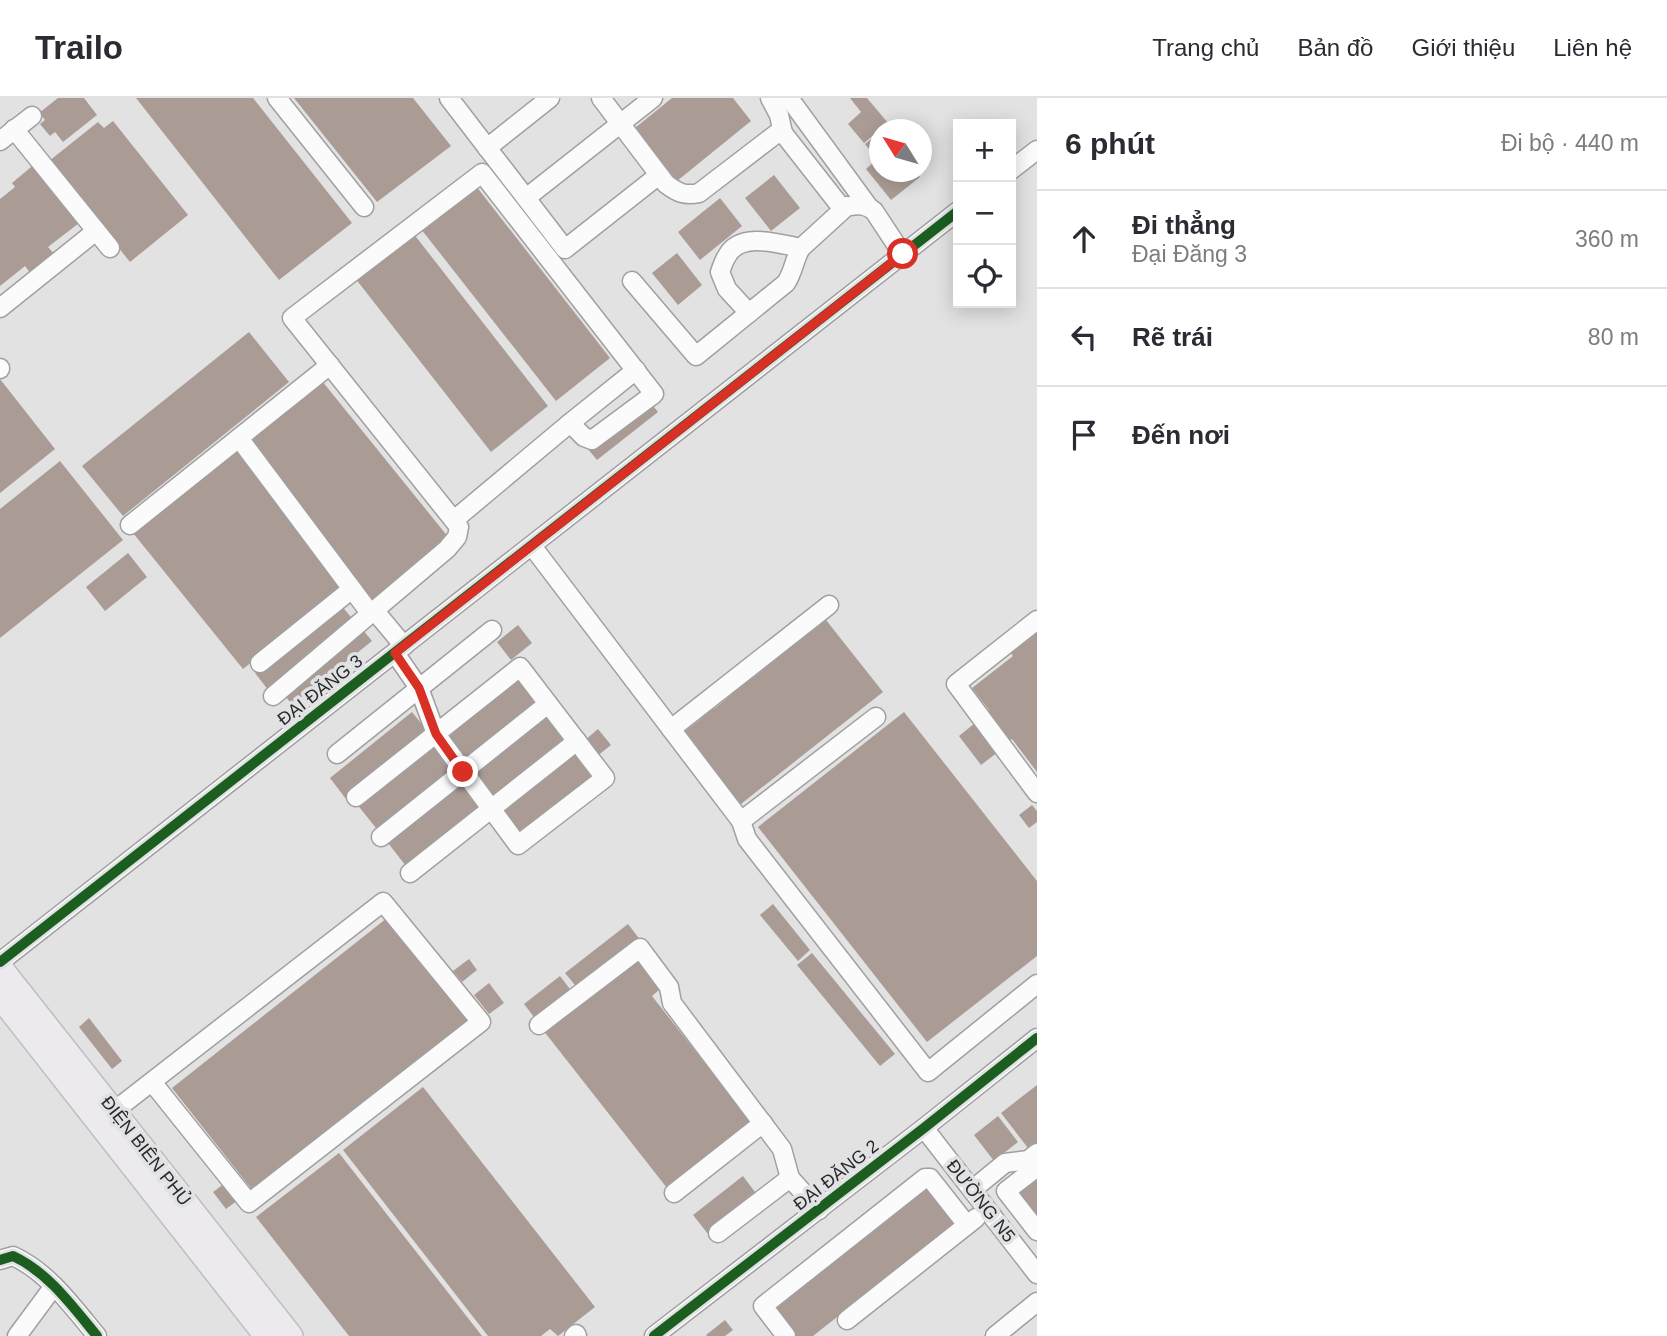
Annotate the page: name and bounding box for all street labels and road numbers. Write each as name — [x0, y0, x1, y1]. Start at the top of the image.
street label: ĐẠI ĐĂNG 3 — [274, 651, 366, 729]
street label: ĐIỆN BIÊN PHỦ — [97, 1092, 196, 1210]
street label: ĐẠI ĐĂNG 2 — [790, 1136, 882, 1214]
street label: ĐƯỜNG N5 — [943, 1155, 1020, 1246]

